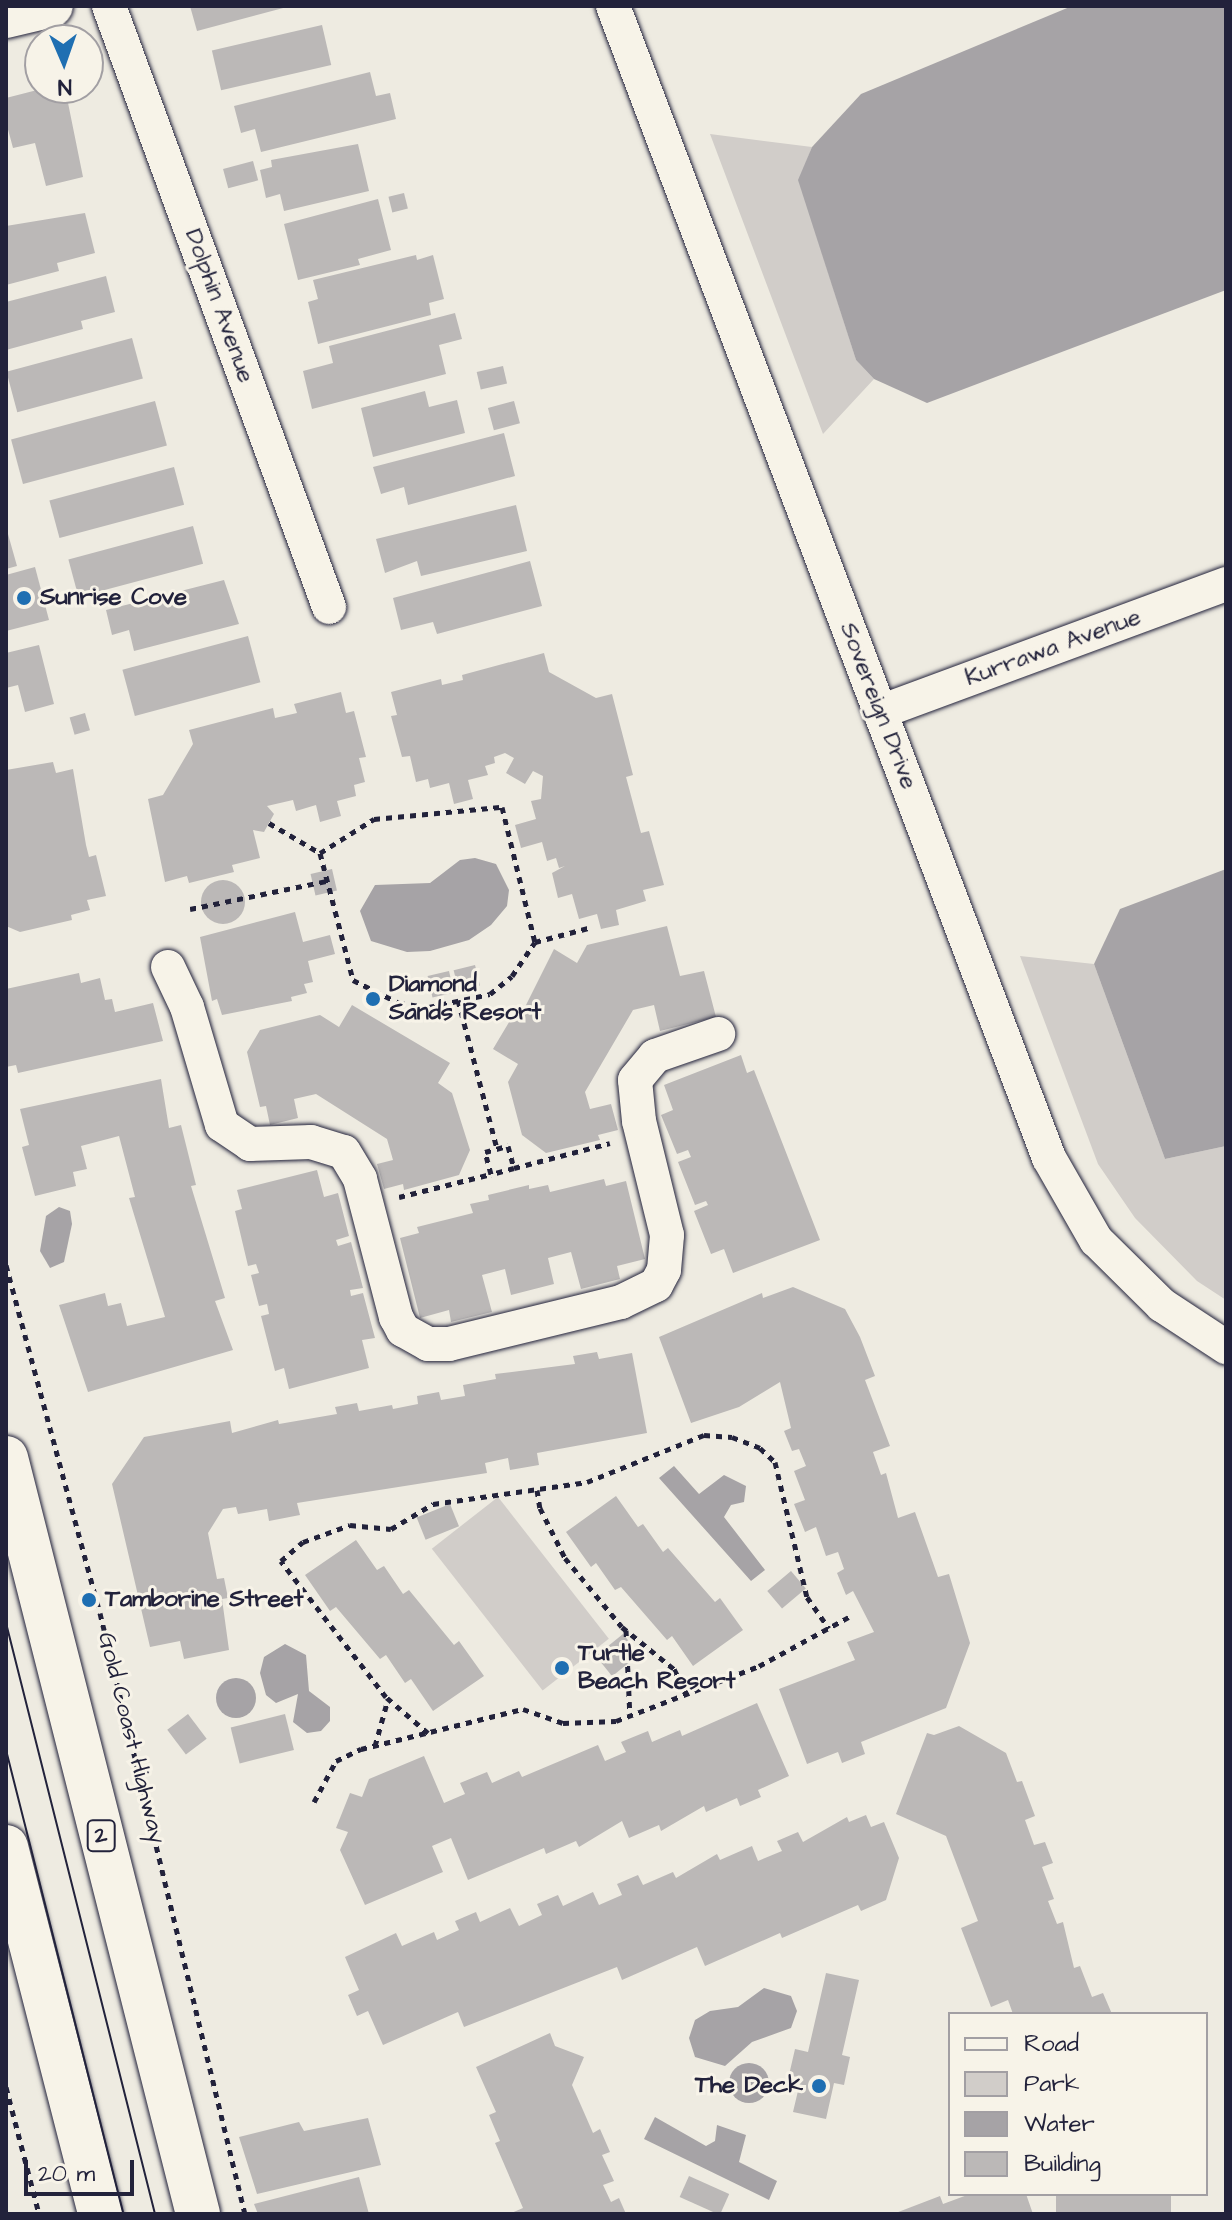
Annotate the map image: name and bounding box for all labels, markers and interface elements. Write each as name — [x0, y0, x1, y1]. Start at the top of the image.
north arrow — [24, 24, 104, 104]
text: N — [57, 71, 72, 102]
street label: Dolphin Avenue — [178, 225, 260, 387]
place label: Sunrise Cove — [40, 584, 187, 612]
marker: Sunrise Cove — [15, 589, 33, 607]
street label: Kurrawa Avenue — [961, 603, 1145, 693]
street label: Sovereign Drive — [833, 619, 923, 793]
place label: Diamond Sands Resort — [389, 971, 541, 1027]
marker: Diamond Sands Resort — [364, 990, 382, 1008]
place label: Tamborine Street — [105, 1586, 303, 1614]
marker: Tamborine Street — [80, 1591, 98, 1609]
street label: Gold Coast Highway — [91, 1629, 171, 1847]
place label: Turtle Beach Resort — [578, 1640, 736, 1696]
marker: Turtle Beach Resort — [553, 1659, 571, 1677]
road number: 2 — [85, 1818, 117, 1854]
legend — [948, 2012, 1208, 2196]
text: Road — [1024, 2027, 1079, 2061]
text: Park — [1024, 2067, 1080, 2101]
place label: The Deck — [695, 2072, 803, 2100]
marker: The Deck — [810, 2077, 828, 2095]
text: Water — [1024, 2107, 1095, 2141]
scale bar — [28, 2144, 138, 2194]
text: Building — [1024, 2147, 1101, 2181]
text: 20 m — [38, 2157, 95, 2191]

